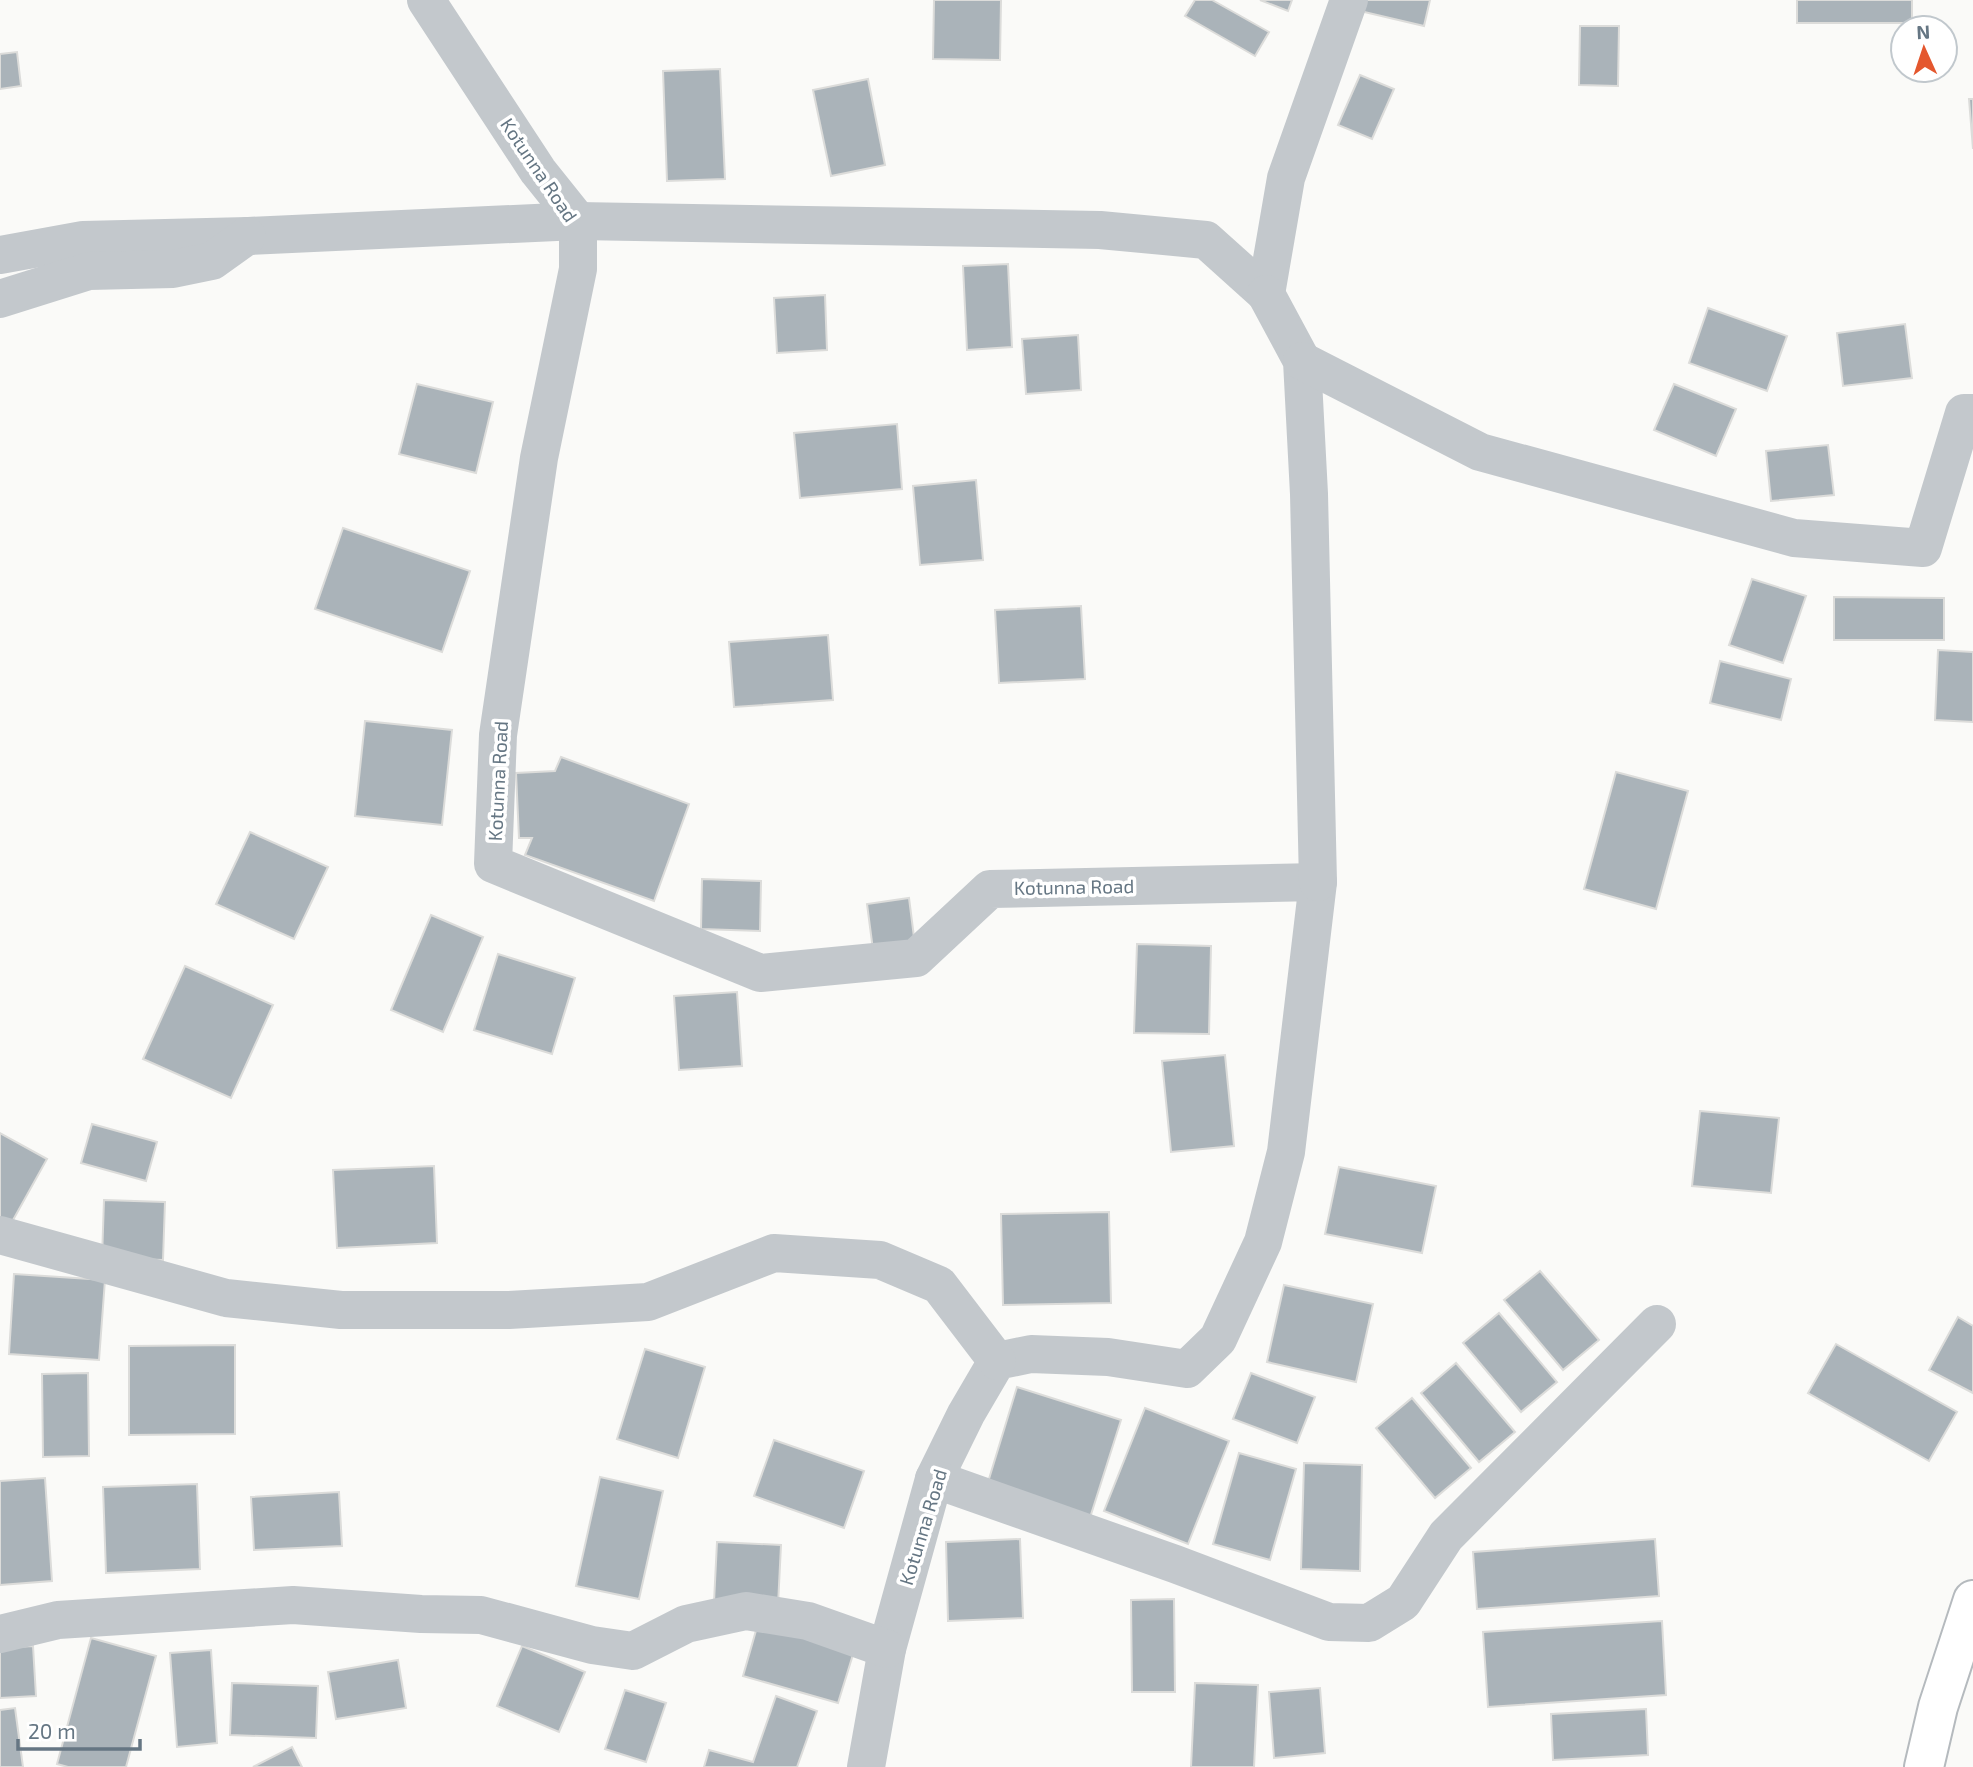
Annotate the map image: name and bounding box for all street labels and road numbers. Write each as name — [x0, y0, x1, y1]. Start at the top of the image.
street label: Kotunna Road — [496, 113, 583, 226]
street label: Kotunna Road — [483, 720, 512, 842]
street label: Kotunna Road — [1014, 874, 1134, 899]
street label: Kotunna Road — [894, 1466, 951, 1588]

